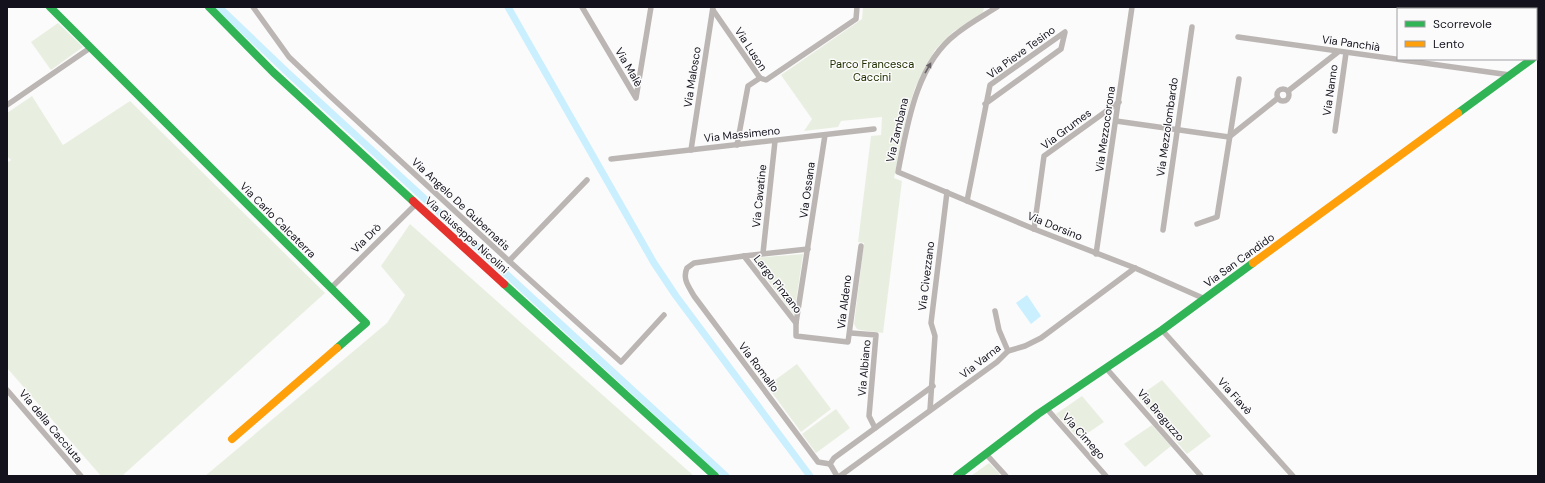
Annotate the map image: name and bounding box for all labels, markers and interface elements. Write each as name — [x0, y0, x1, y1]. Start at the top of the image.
legend — [1397, 8, 1537, 60]
text: Scorrevole — [1433, 16, 1492, 32]
street label: Via Pieve Tesino — [984, 23, 1058, 81]
street label: Via Luson — [732, 24, 770, 74]
street label: Via Panchià — [1321, 32, 1381, 54]
text: Lento — [1433, 36, 1464, 52]
street label: Via Malè — [612, 45, 646, 89]
street label: Via Malosco — [680, 46, 704, 108]
park label: Parco Francesca Caccini — [830, 57, 914, 84]
one-way arrow — [925, 62, 932, 74]
street label: Via Nanno — [1319, 63, 1341, 117]
street label: Via Mezzolombardo — [1153, 77, 1181, 177]
street label: Via Mezzocorona — [1092, 85, 1118, 173]
street label: Via Zambana — [883, 96, 911, 164]
street label: Via Grumes — [1038, 106, 1094, 152]
street label: Via Massimeno — [703, 123, 781, 145]
street label: Via Angelo De Gubernatis — [409, 155, 513, 253]
street label: Via Ossana — [796, 161, 818, 219]
street label: Via Cavatine — [749, 164, 769, 228]
street label: Via Carlo Calcaterra — [237, 179, 319, 261]
street label: Via Giuseppe Nicolini — [422, 194, 512, 276]
street label: Via Dorsino — [1025, 209, 1085, 243]
street label: Via Drò — [348, 220, 384, 256]
street label: Via San Candido — [1201, 230, 1277, 290]
street label: Via Civezzano — [915, 240, 937, 312]
street label: Largo Pinzano — [751, 252, 805, 316]
street label: Via Aldeno — [834, 274, 854, 330]
street label: Via Romallo — [736, 339, 782, 395]
street label: Via Albiano — [855, 339, 873, 397]
street label: Via Varna — [957, 341, 1003, 381]
street label: Via Fiavè — [1215, 375, 1255, 417]
street label: Via della Cacciuta — [16, 386, 86, 466]
street label: Via Breguzzo — [1135, 386, 1187, 444]
street label: Via Cimego — [1059, 410, 1109, 462]

